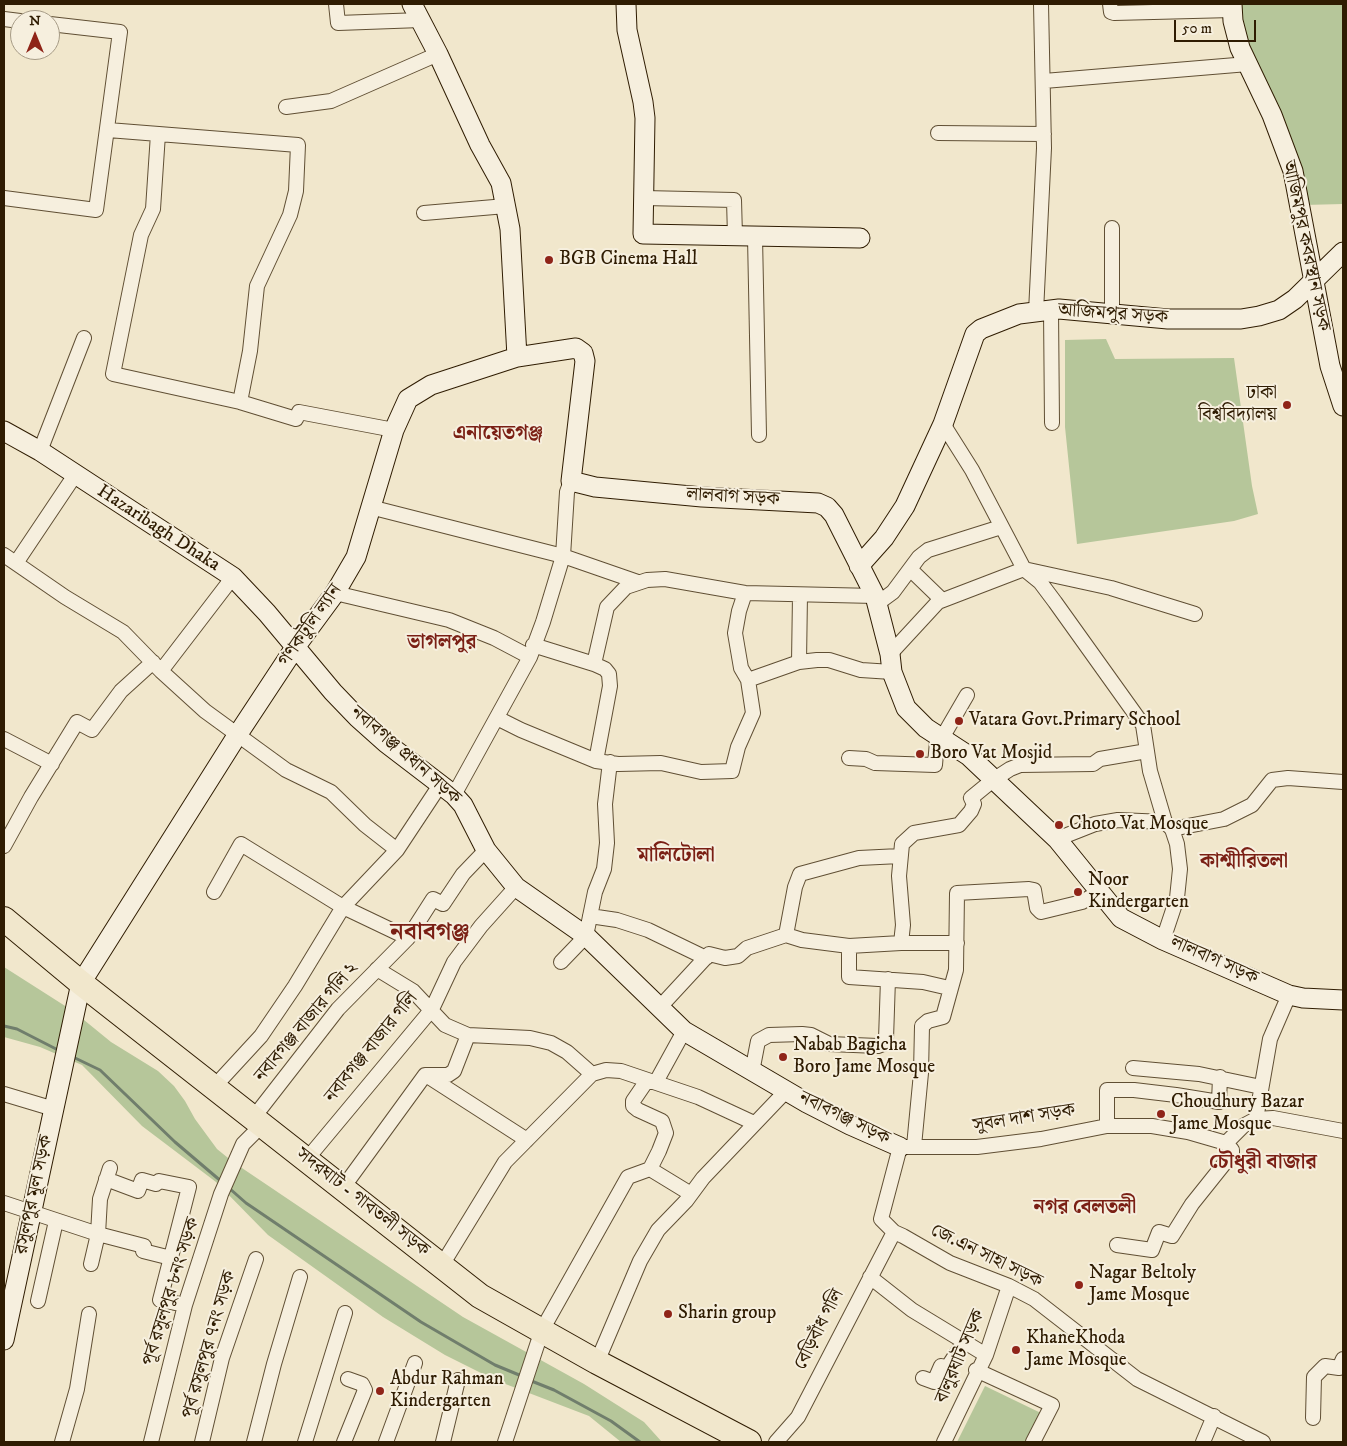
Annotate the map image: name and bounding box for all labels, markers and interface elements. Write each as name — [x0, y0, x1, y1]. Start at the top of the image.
north arrow — [10, 10, 60, 60]
scale bar — [1177, 10, 1260, 42]
text: N — [29, 12, 41, 30]
text: 50 m — [1182, 19, 1212, 38]
street label: আজিমপুর কবরস্থান সড়ক — [1276, 159, 1334, 333]
place label: BGB Cinema Hall — [559, 249, 697, 271]
marker: BGB Cinema Hall — [543, 254, 555, 266]
street label: আজিমপুর সড়ক — [1057, 300, 1169, 330]
place label: ঢাকা বিশ্ববিদ্যালয় — [1198, 383, 1277, 427]
marker: ঢাকা বিশ্ববিদ্যালয় — [1281, 399, 1293, 411]
district label: এনায়েতগঞ্জ — [453, 423, 543, 447]
street label: Hazaribagh Dhaka — [92, 481, 224, 577]
street label: লালবাগ সড়ক — [686, 484, 780, 512]
street label: গণকটুলি ল্যান — [274, 580, 348, 672]
district label: ভাগলপুর — [407, 632, 477, 656]
street label: নবাবগঞ্জ প্রধান সড়ক — [345, 702, 465, 810]
place label: Vatara Govt.Primary School — [969, 710, 1180, 732]
marker: Vatara Govt.Primary School — [953, 715, 965, 727]
place label: Boro Vat Mosjid — [930, 743, 1052, 765]
marker: Boro Vat Mosjid — [914, 748, 926, 760]
place label: Choto Vat Mosque — [1069, 814, 1208, 836]
marker: Choto Vat Mosque — [1053, 819, 1065, 831]
district label: মালিটোলা — [637, 845, 715, 869]
district label: কাশ্মীরিতলা — [1200, 851, 1288, 875]
place label: Noor Kindergarten — [1088, 870, 1189, 914]
marker: Noor Kindergarten — [1072, 886, 1084, 898]
district label: নবাবগঞ্জ — [390, 920, 470, 948]
street label: লালবাগ সড়ক — [1167, 932, 1261, 990]
street label: নবাবগঞ্জ বাজার গলি ২ — [250, 959, 364, 1087]
street label: নবাবগঞ্জ বাজার গলি — [321, 988, 423, 1108]
place label: Nabab Bagicha Boro Jame Mosque — [793, 1035, 935, 1079]
marker: Nabab Bagicha Boro Jame Mosque — [777, 1051, 789, 1063]
street label: নবাবগঞ্জ সড়ক — [795, 1087, 893, 1151]
place label: Choudhury Bazar Jame Mosque — [1171, 1092, 1304, 1136]
street label: সুবল দাশ সড়ক — [971, 1100, 1077, 1138]
marker: Choudhury Bazar Jame Mosque — [1155, 1108, 1167, 1120]
street label: রসুলপুর মূল সড়ক — [11, 1133, 59, 1257]
street label: সদরঘাট - গাবতলী সড়ক — [291, 1144, 433, 1262]
district label: চৌধুরী বাজার — [1209, 1151, 1317, 1177]
district label: নগর বেলতলী — [1034, 1197, 1136, 1221]
street label: পূর্ব রসুলপুর ৮নং সড়ক — [139, 1215, 205, 1369]
street label: জে.এন সাহা সড়ক — [926, 1220, 1046, 1294]
place label: Nagar Beltoly Jame Mosque — [1089, 1263, 1196, 1307]
street label: পূর্ব রসুলপুর ৭নং সড়ক — [178, 1268, 242, 1422]
marker: Nagar Beltoly Jame Mosque — [1073, 1279, 1085, 1291]
street label: বেড়িবাঁধ গলি — [790, 1286, 850, 1374]
place label: Sharin group — [678, 1303, 776, 1325]
street label: বালুরঘাট সড়ক — [931, 1307, 991, 1407]
marker: Sharin group — [662, 1308, 674, 1320]
place label: KhaneKhoda Jame Mosque — [1026, 1328, 1127, 1372]
marker: KhaneKhoda Jame Mosque — [1010, 1344, 1022, 1356]
place label: Abdur Rahman Kindergarten — [390, 1369, 504, 1413]
marker: Abdur Rahman Kindergarten — [374, 1385, 386, 1397]

